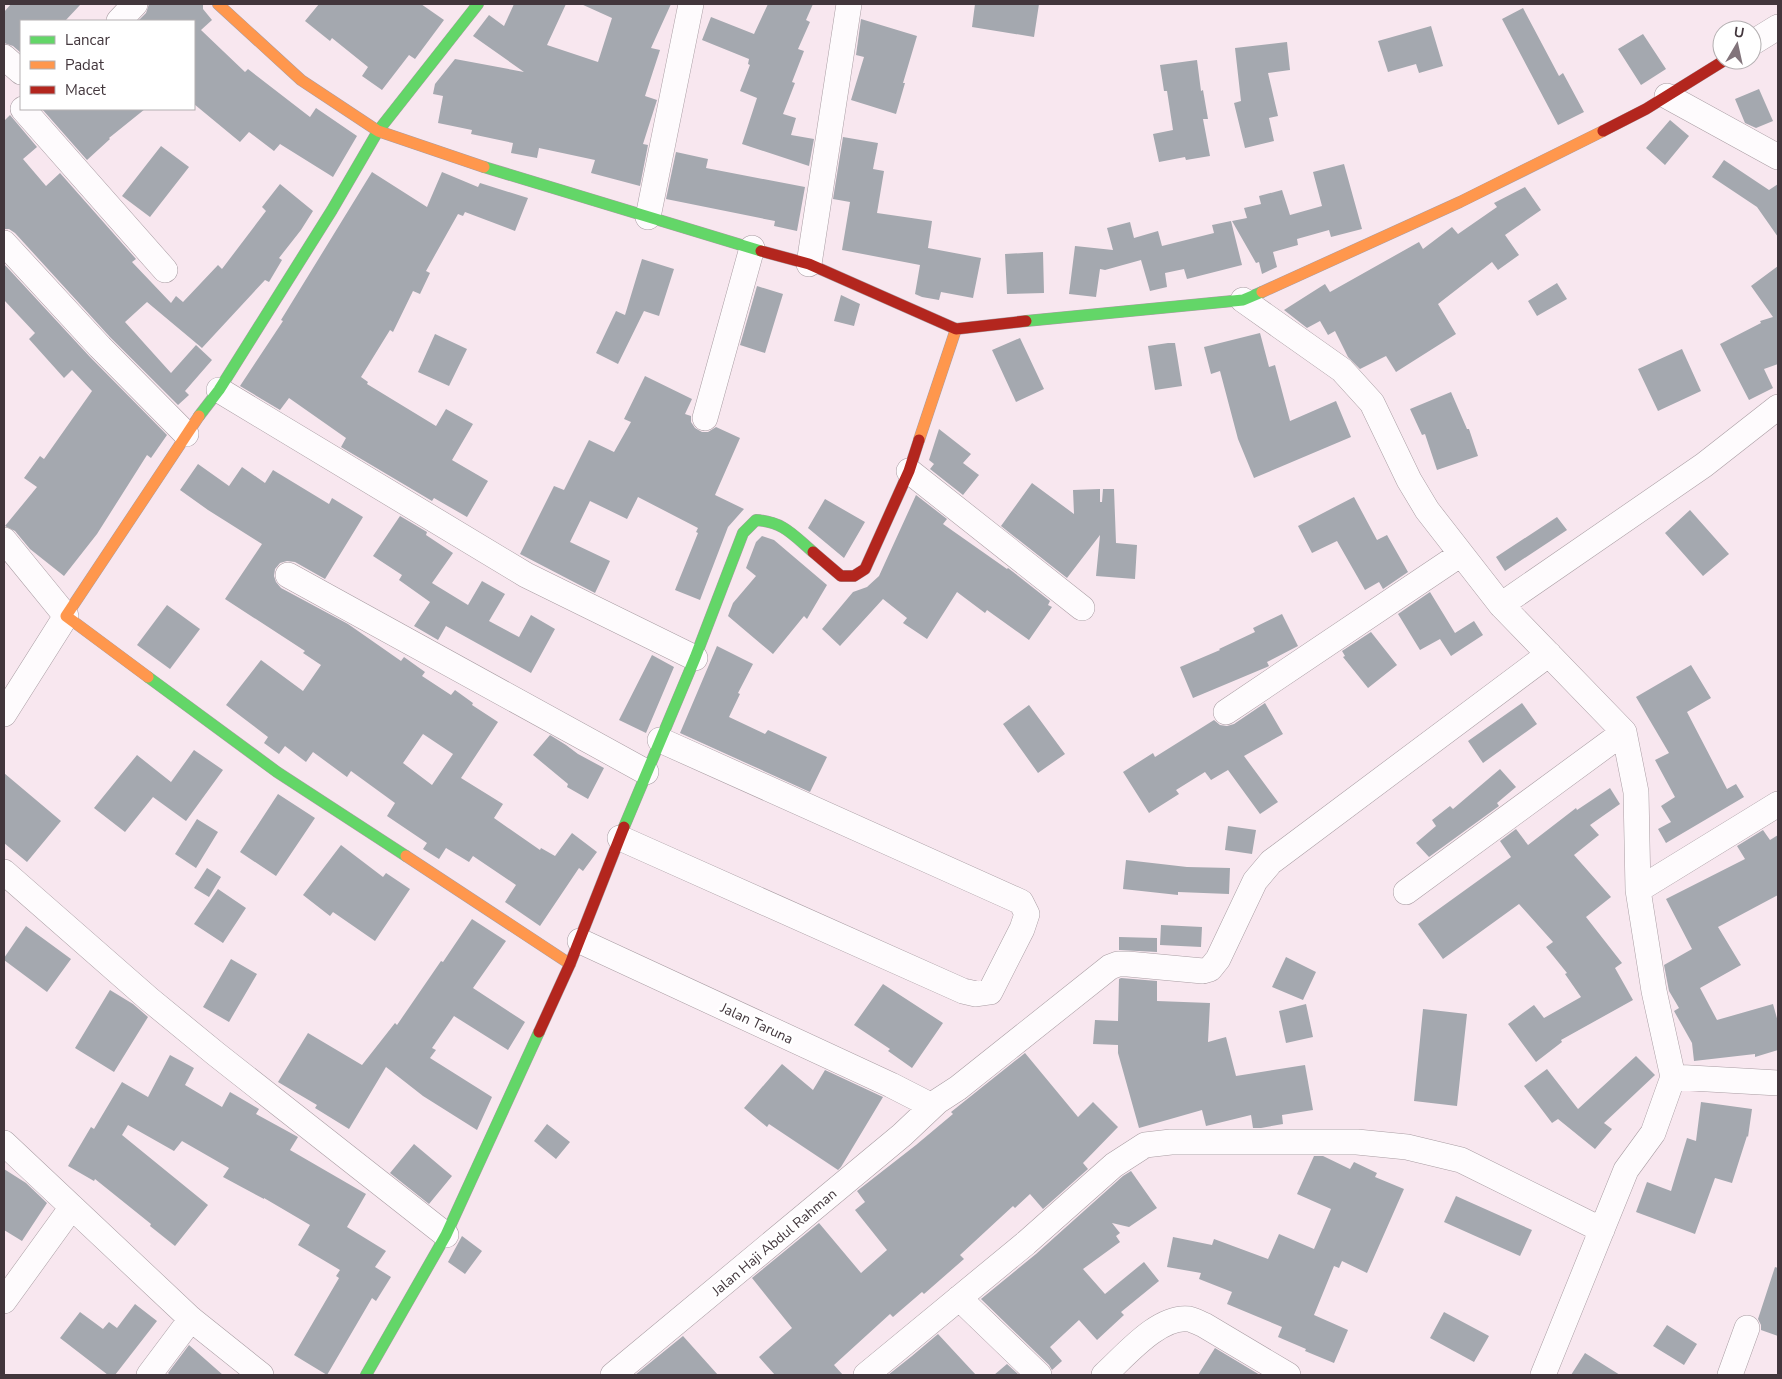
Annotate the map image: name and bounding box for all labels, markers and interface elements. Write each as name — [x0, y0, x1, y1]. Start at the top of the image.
legend — [20, 20, 195, 110]
north arrow — [1712, 20, 1762, 70]
text: U — [1732, 22, 1746, 43]
text: Lancar — [65, 30, 110, 50]
text: Padat — [65, 55, 105, 75]
text: Macet — [65, 80, 107, 100]
street label: Jalan Taruna — [716, 998, 796, 1049]
street label: Jalan Haji Abdul Rahman — [707, 1184, 841, 1301]

